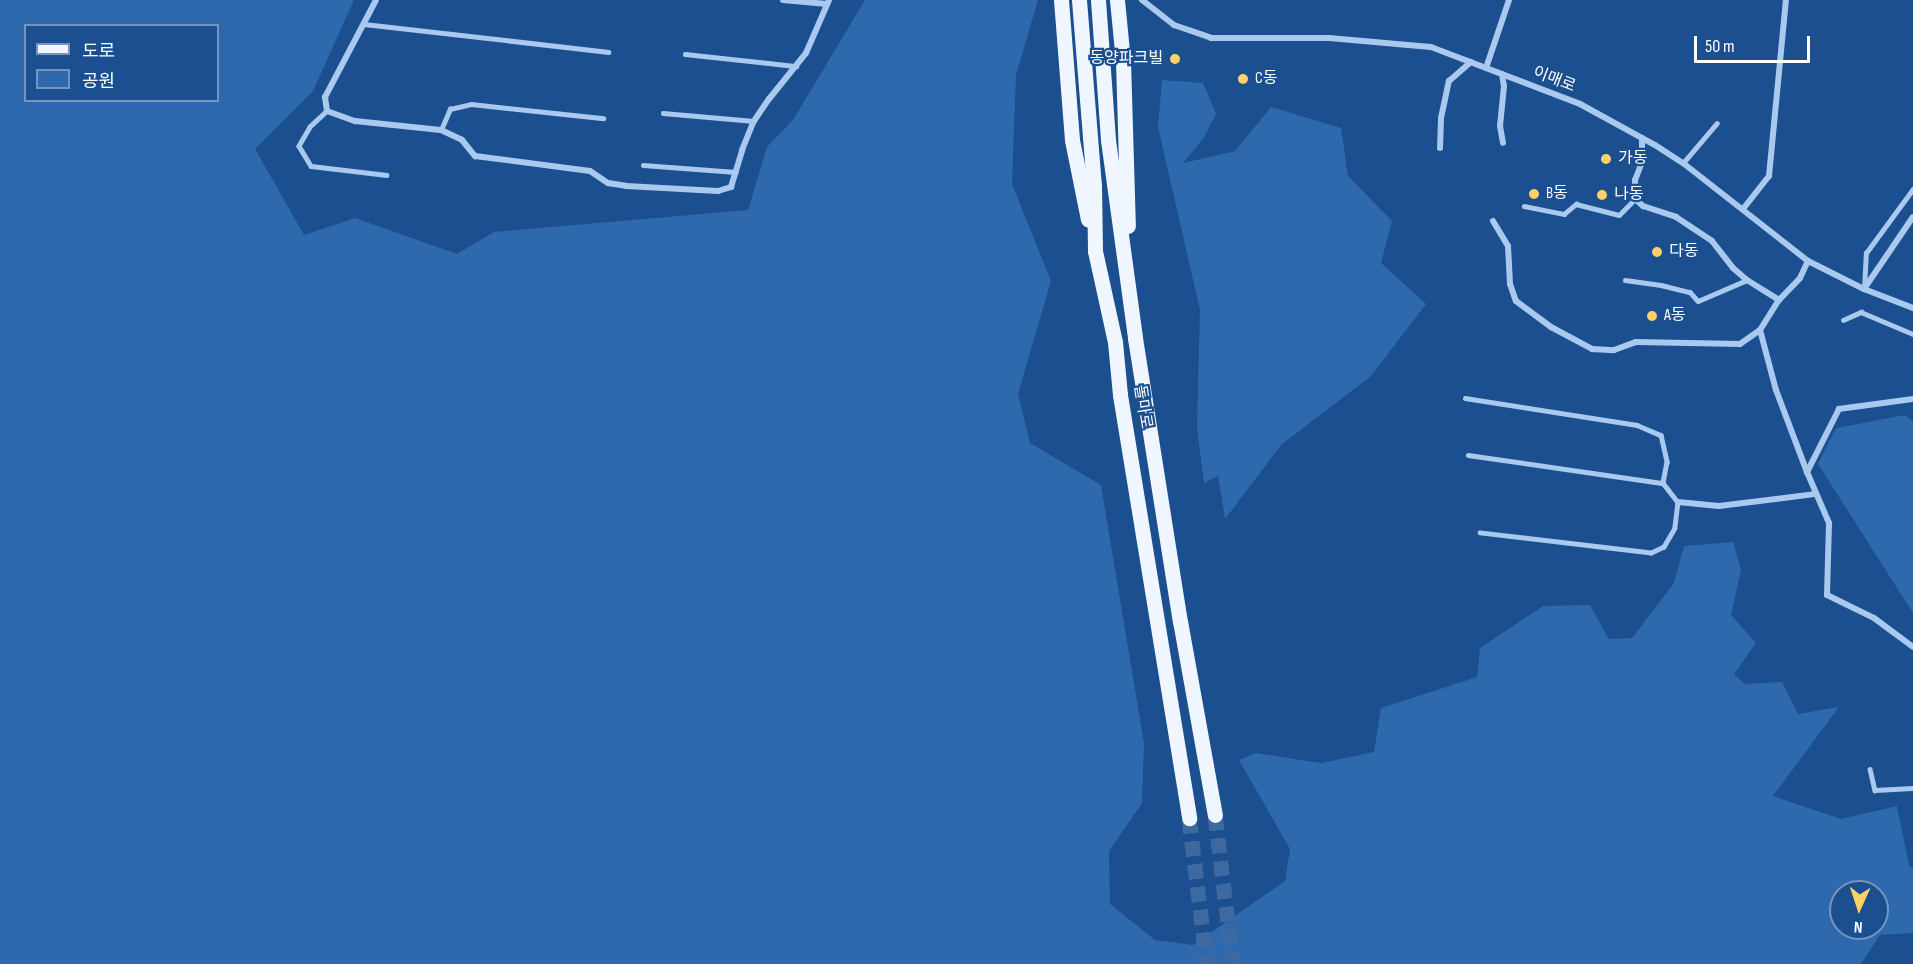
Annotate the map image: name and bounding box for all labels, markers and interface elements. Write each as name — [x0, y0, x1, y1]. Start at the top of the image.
legend — [24, 24, 219, 102]
scale bar — [1697, 24, 1812, 62]
text: 50 m — [1705, 36, 1735, 57]
text: 도로 — [82, 41, 115, 62]
place label: 동양파크빌 — [1089, 49, 1163, 69]
marker: 동양파크빌 — [1168, 52, 1182, 66]
street label: 이매로 — [1530, 63, 1578, 97]
place label: C동 — [1255, 69, 1277, 89]
text: 공원 — [82, 71, 115, 92]
marker: C동 — [1236, 72, 1250, 86]
place label: 가동 — [1618, 149, 1647, 169]
marker: 가동 — [1599, 152, 1613, 166]
place label: B동 — [1546, 184, 1568, 204]
place label: 나동 — [1614, 185, 1643, 205]
marker: B동 — [1527, 187, 1541, 201]
marker: 나동 — [1595, 188, 1609, 202]
place label: 다동 — [1669, 242, 1698, 262]
marker: 다동 — [1650, 245, 1664, 259]
place label: A동 — [1664, 306, 1686, 326]
marker: A동 — [1645, 309, 1659, 323]
street label: 돌마로 — [1129, 384, 1155, 430]
north arrow — [1829, 880, 1889, 940]
text: N — [1853, 917, 1863, 936]

